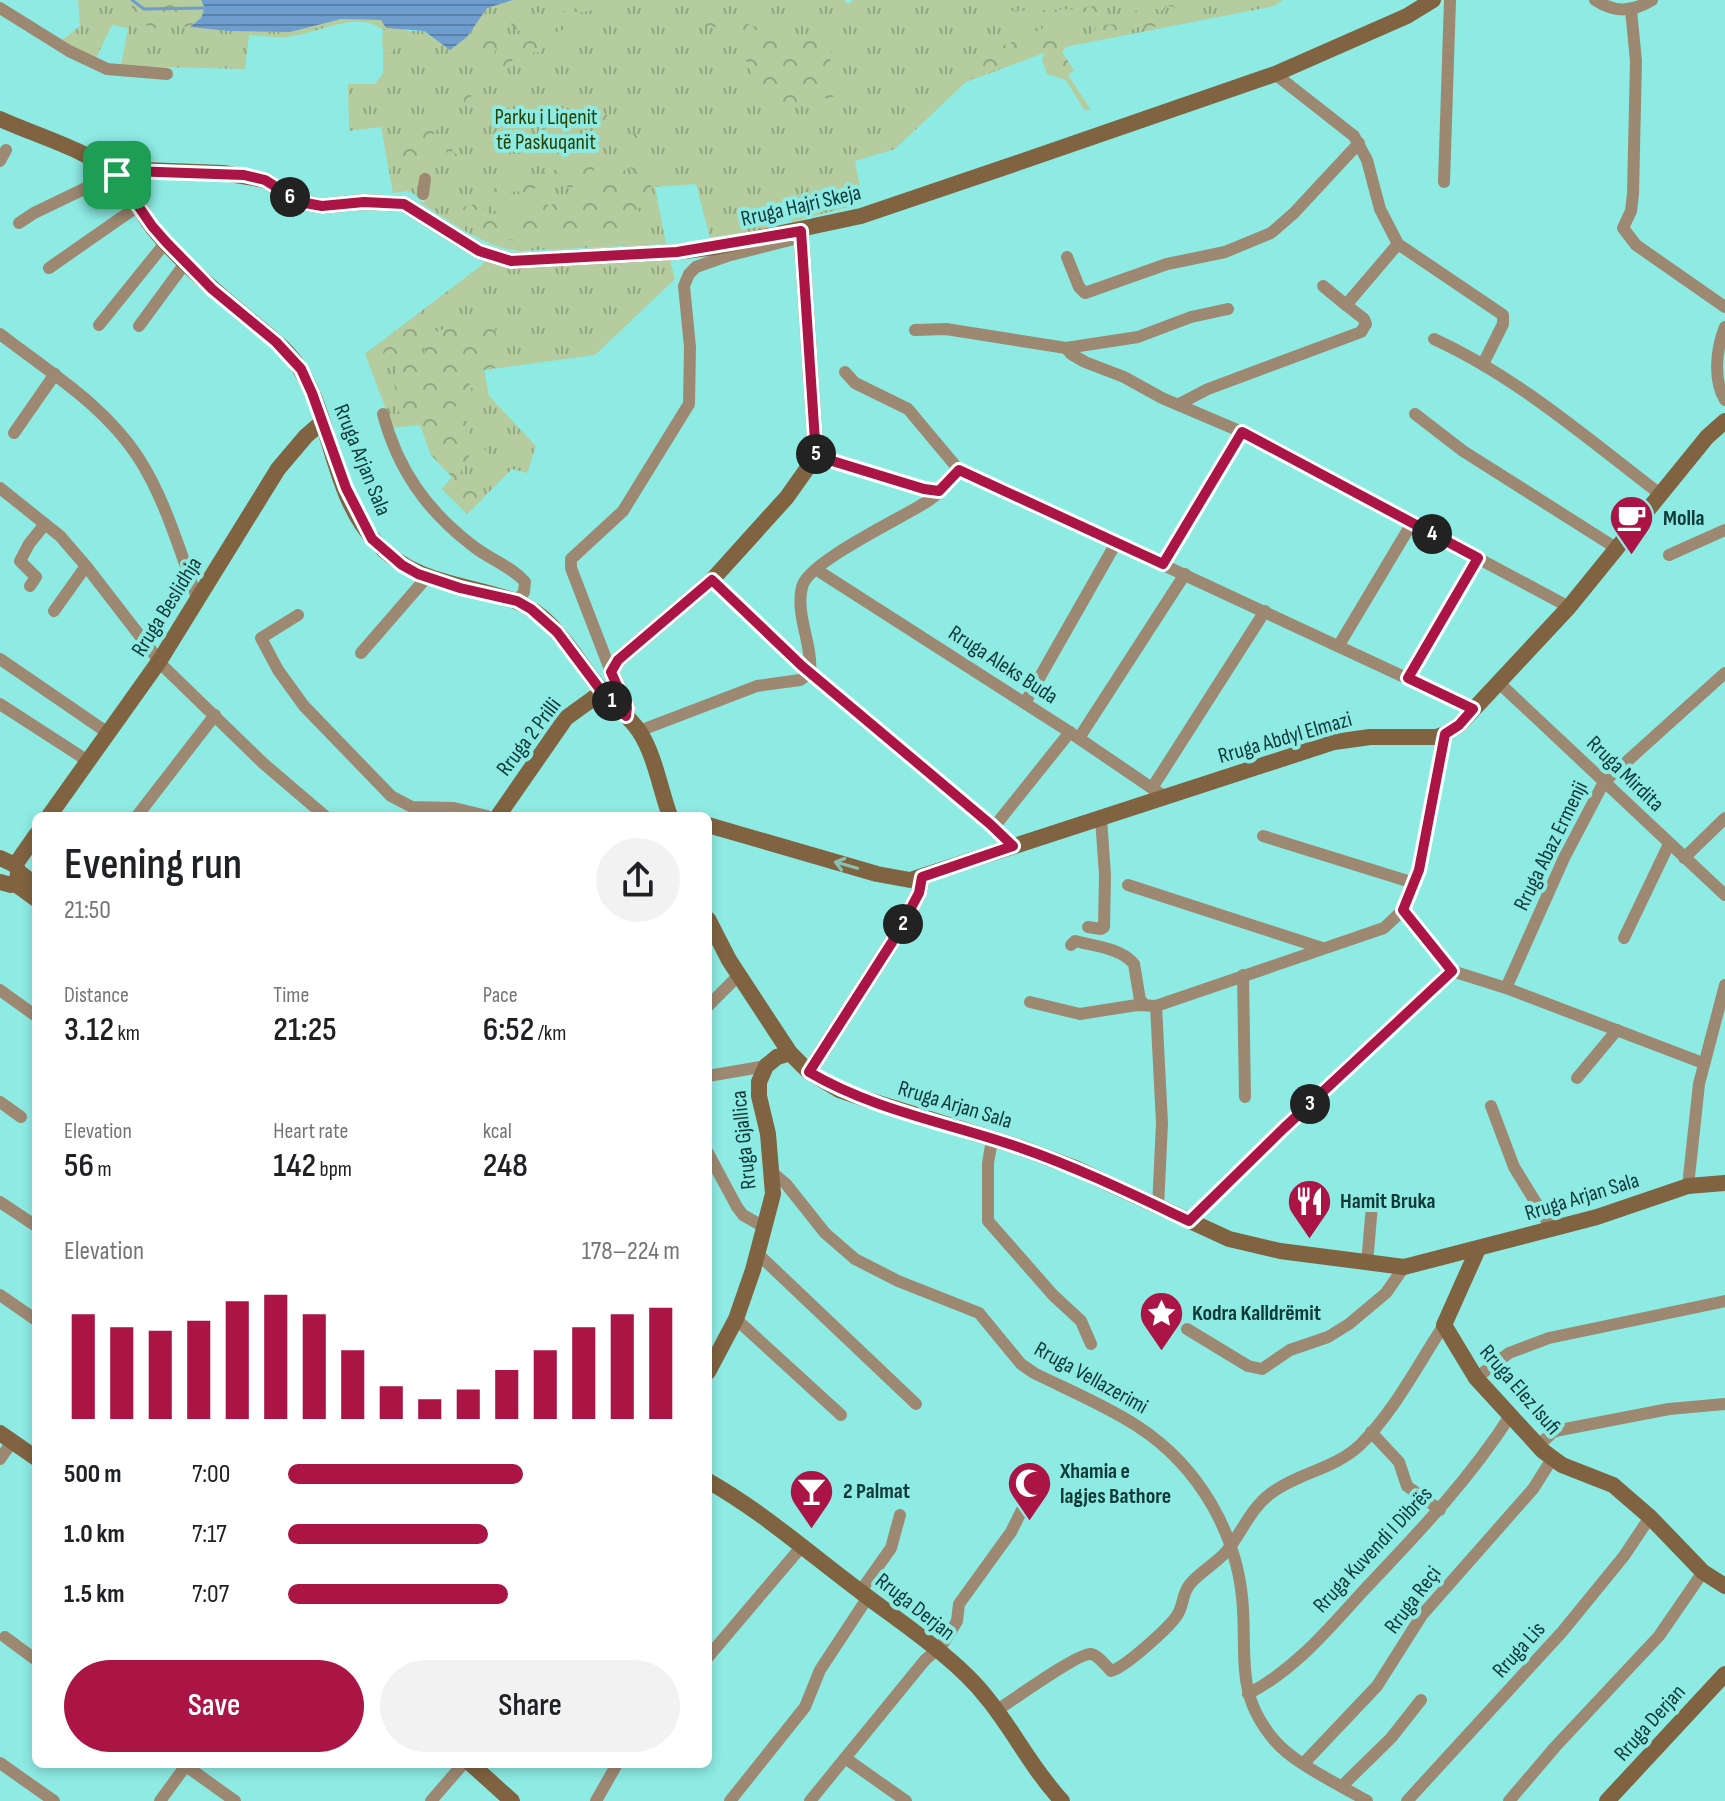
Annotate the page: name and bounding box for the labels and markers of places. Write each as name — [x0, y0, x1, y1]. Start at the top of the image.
pin — [83, 141, 151, 209]
pin: 6 — [270, 177, 310, 217]
pin: 5 — [796, 434, 836, 474]
cafe icon: Molla — [1608, 494, 1656, 557]
place label: Molla — [1663, 505, 1704, 532]
pin: 4 — [1412, 514, 1452, 554]
pin: 1 — [592, 681, 632, 721]
pin: 2 — [883, 904, 923, 944]
pin: 3 — [1290, 1084, 1330, 1124]
restaurant icon: Hamit Bruka — [1285, 1177, 1333, 1240]
place label: Hamit Bruka — [1340, 1188, 1436, 1215]
place icon: Kodra Kalldrëmit — [1137, 1289, 1185, 1352]
place label: Kodra Kalldrëmit — [1192, 1300, 1321, 1327]
place label: Xhamia e lagjes Bathore — [1059, 1458, 1171, 1510]
mosque icon: Xhamia e lagjes Bathore — [1005, 1460, 1053, 1523]
bar icon: 2 Palmat — [788, 1467, 836, 1530]
place label: 2 Palmat — [843, 1478, 910, 1505]

